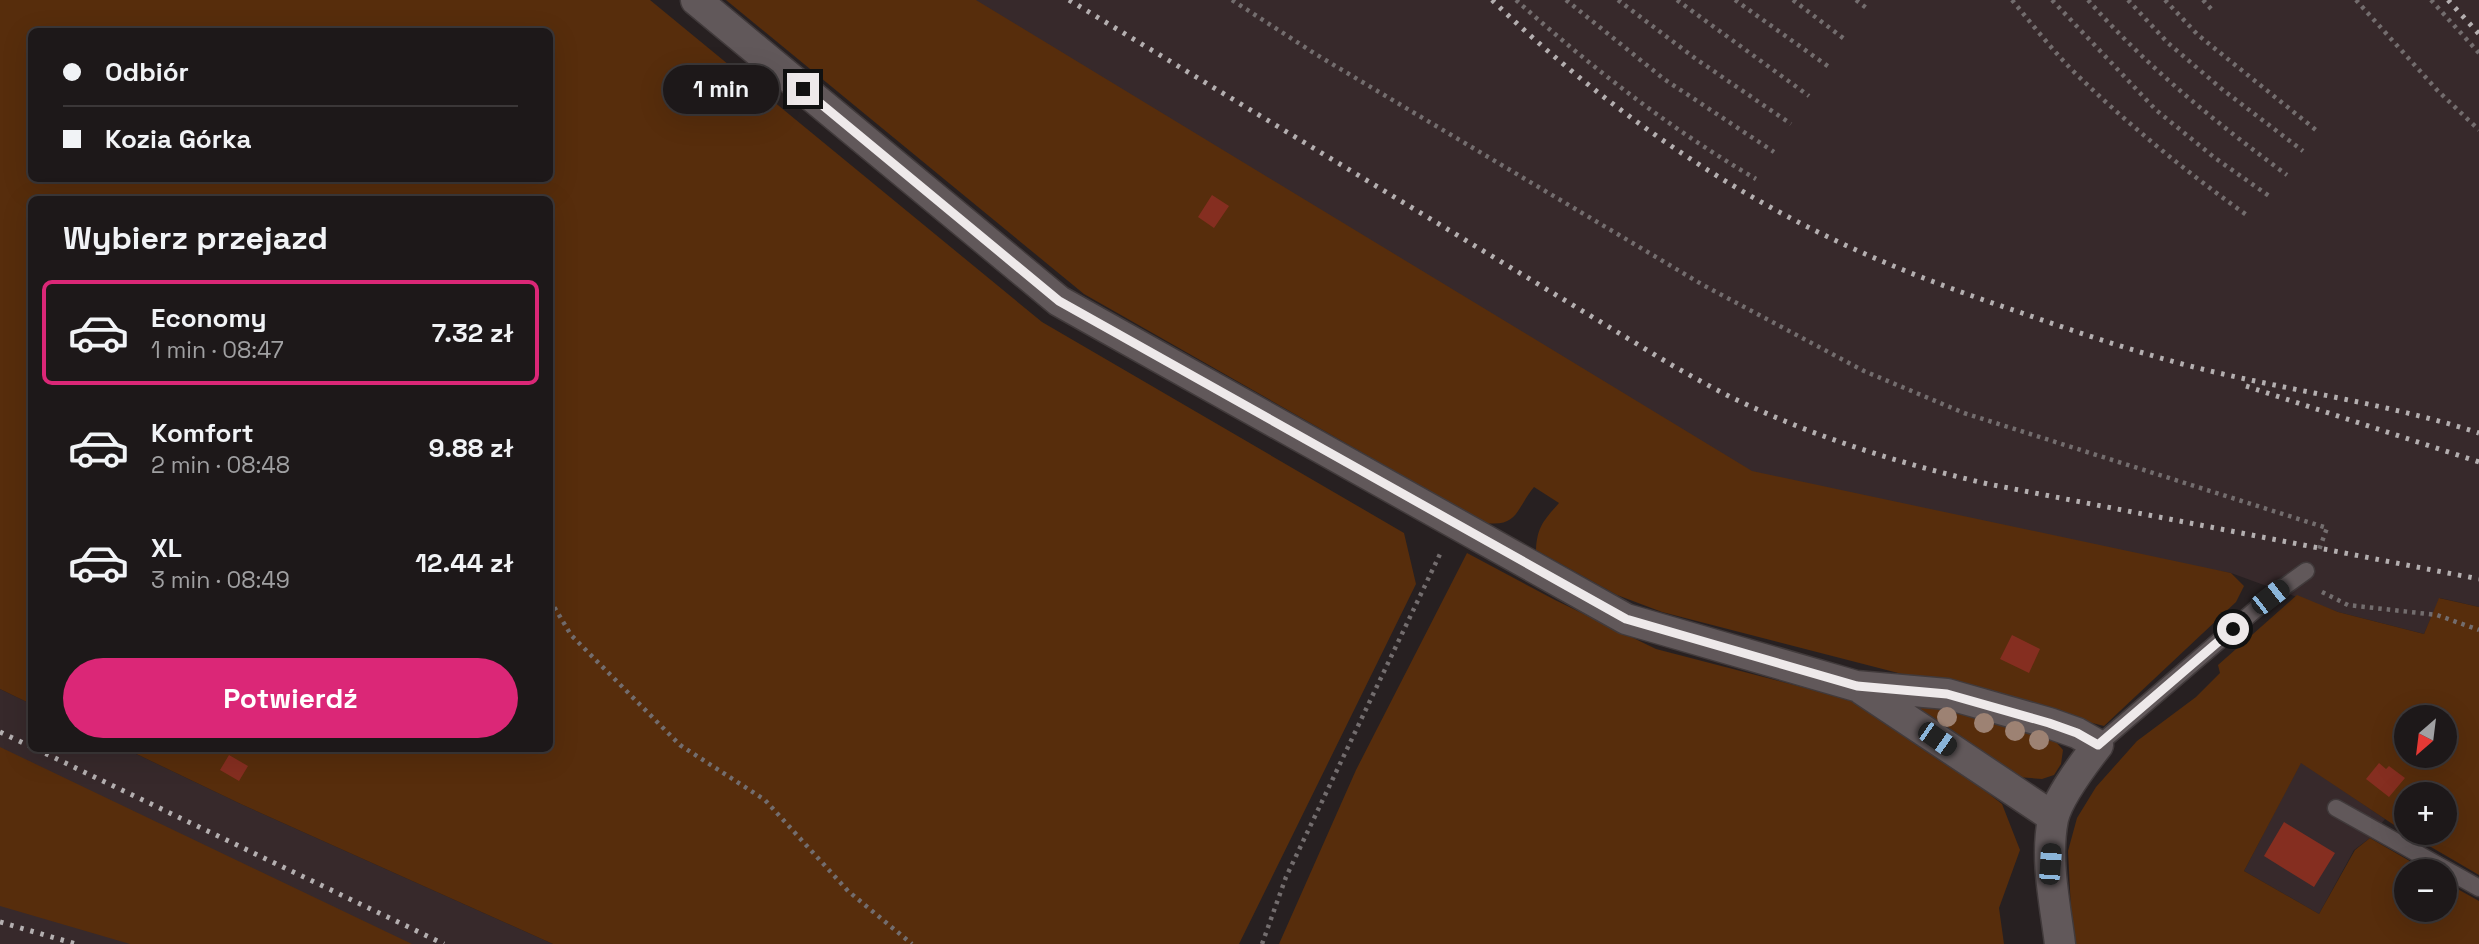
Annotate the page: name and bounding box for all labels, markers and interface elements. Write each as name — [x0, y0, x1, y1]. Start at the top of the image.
text: Odbiór — [105, 55, 189, 89]
callout: 1 min — [663, 64, 778, 114]
route end — [787, 73, 819, 105]
text: 1 min — [693, 74, 749, 104]
text: Kozia Górka — [105, 122, 251, 156]
text: Wybierz przejazd — [63, 218, 328, 258]
icon: car — [67, 301, 130, 364]
text: Economy — [151, 301, 267, 335]
text: 7.32 zł — [432, 316, 514, 350]
text: 1 min · 08:47 — [151, 335, 284, 365]
icon: car — [67, 416, 130, 479]
text: Komfort — [151, 416, 254, 450]
text: 9.88 zł — [429, 431, 514, 465]
text: 2 min · 08:48 — [151, 450, 290, 480]
icon: car — [67, 531, 130, 594]
text: XL — [151, 531, 182, 565]
text: 12.44 zł — [415, 546, 514, 580]
text: 3 min · 08:49 — [151, 565, 290, 595]
car — [2247, 576, 2294, 618]
route start — [2217, 613, 2249, 645]
button: Potwierdź — [63, 658, 518, 738]
north arrow — [2394, 705, 2457, 768]
map controls — [2394, 705, 2457, 922]
car — [1914, 718, 1961, 760]
button: + — [2394, 782, 2457, 845]
car — [2039, 842, 2062, 886]
button: − — [2394, 859, 2457, 922]

